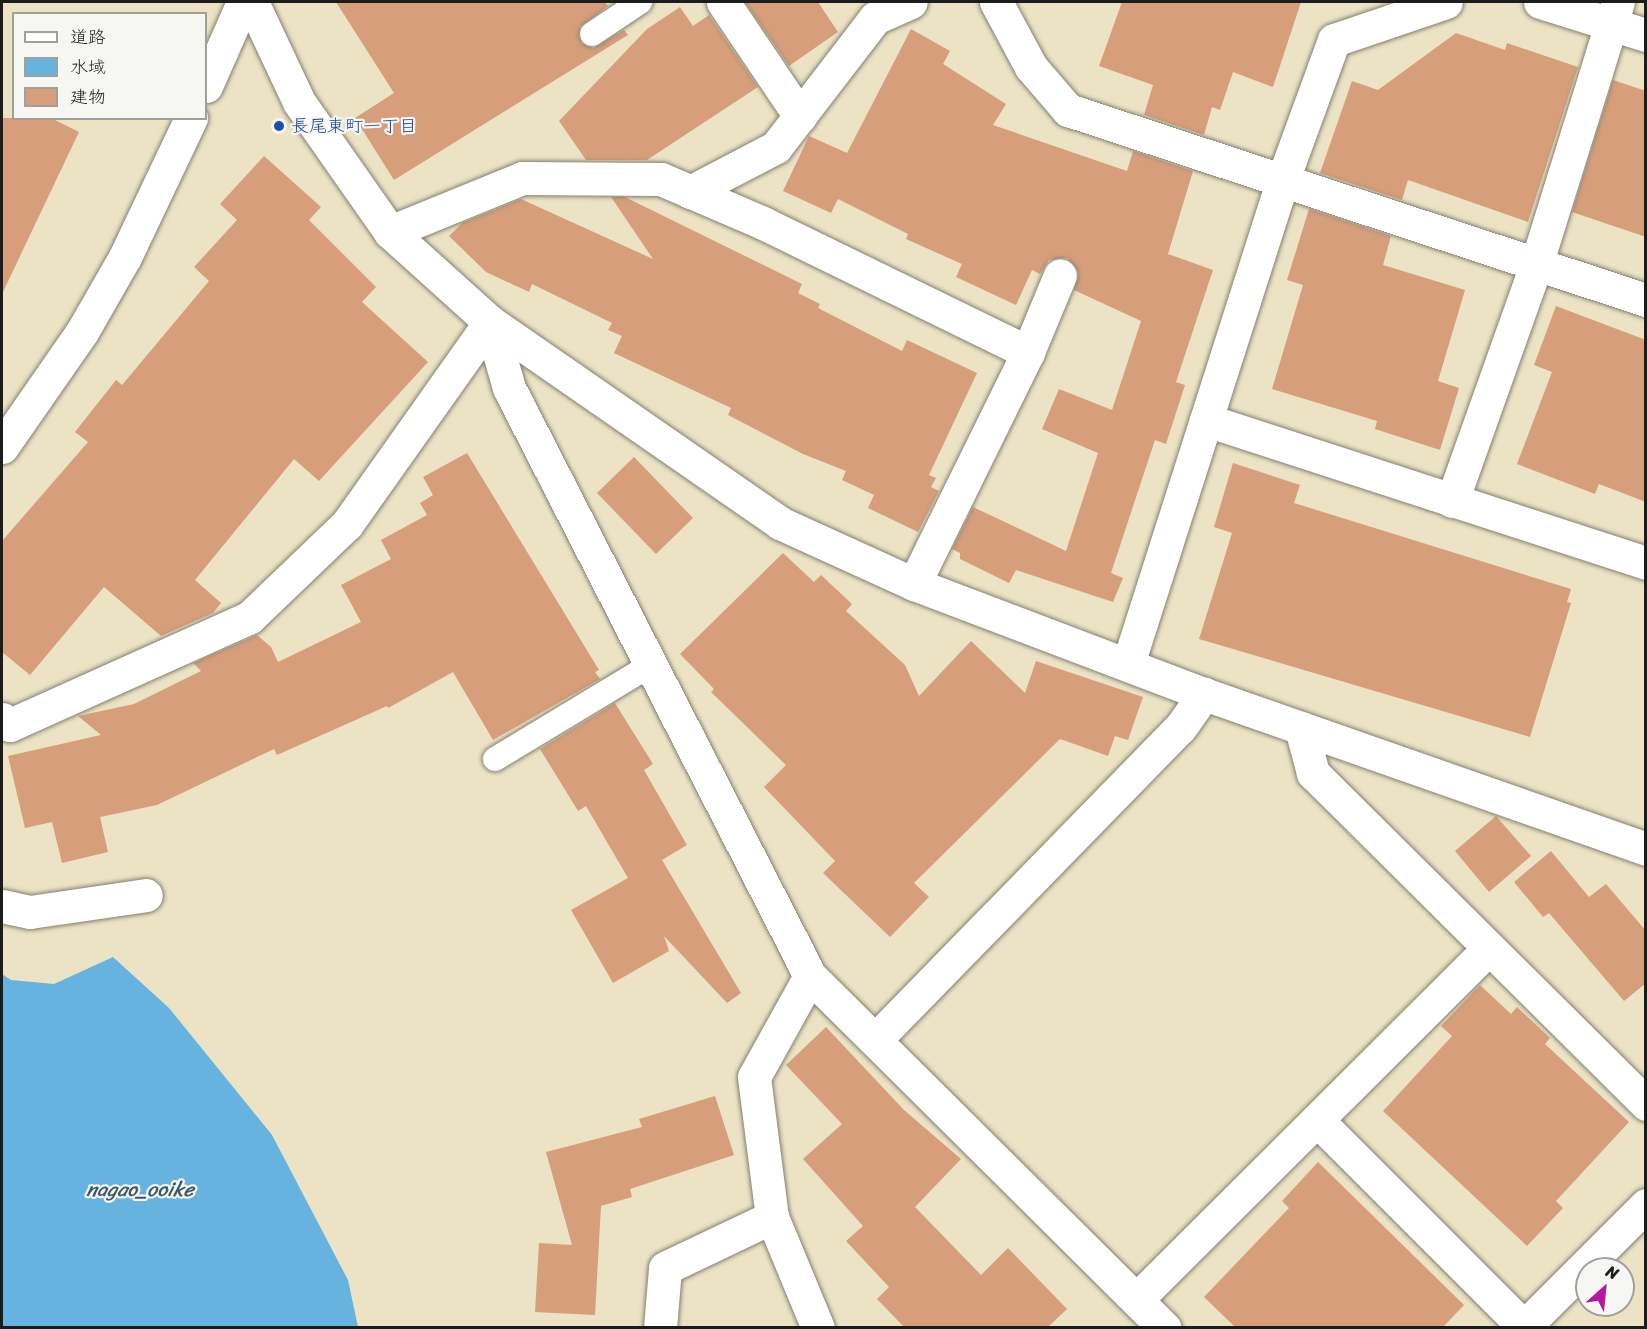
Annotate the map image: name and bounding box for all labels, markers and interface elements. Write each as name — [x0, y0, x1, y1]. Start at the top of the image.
legend — [12, 12, 207, 120]
text: 道路 — [70, 21, 106, 53]
text: 水域 — [70, 51, 106, 83]
text: 建物 — [70, 81, 106, 113]
place label: 長尾東町一丁目 — [291, 115, 417, 137]
marker: 長尾東町一丁目 — [272, 119, 286, 133]
water label: nagao_ooike — [86, 1177, 194, 1201]
north arrow — [1575, 1257, 1635, 1317]
text: N — [1601, 1257, 1624, 1288]

